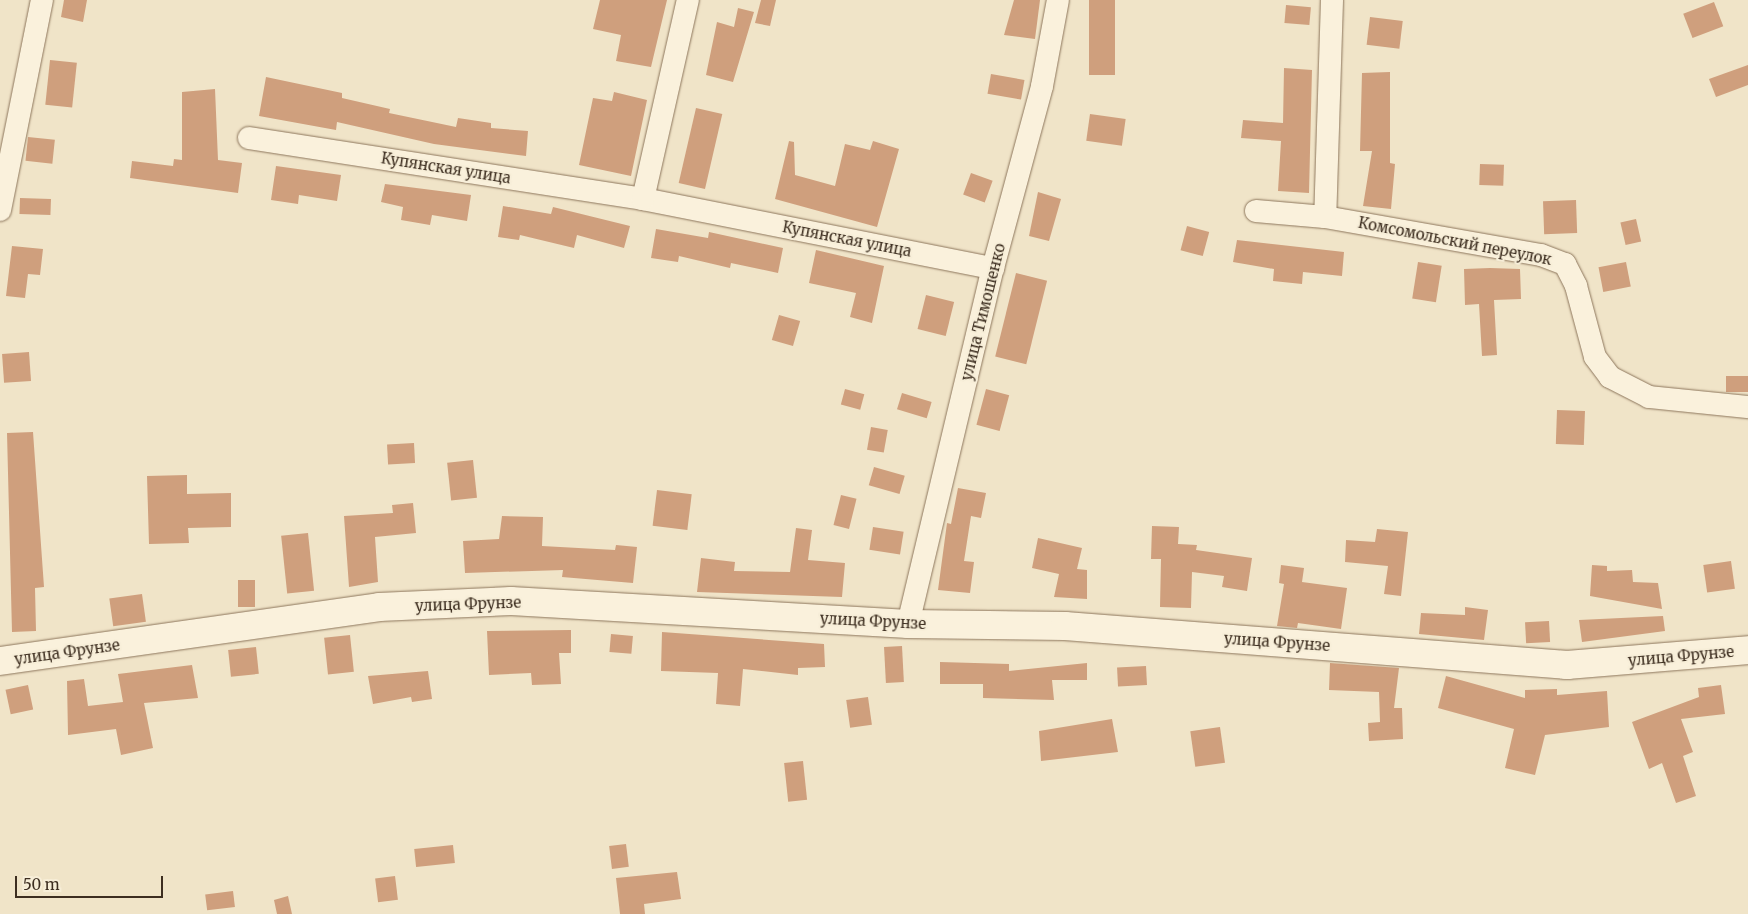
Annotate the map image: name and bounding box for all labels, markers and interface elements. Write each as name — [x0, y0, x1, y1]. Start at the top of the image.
street label: Купянская улица — [380, 149, 512, 187]
street label: Комсомольский переулок — [1357, 213, 1553, 269]
street label: Купянская улица — [781, 218, 913, 260]
street label: улица Тимошенко — [957, 241, 1009, 383]
street label: улица Фрунзе — [415, 593, 521, 615]
street label: улица Фрунзе — [819, 609, 927, 633]
street label: улица Фрунзе — [1223, 629, 1331, 655]
street label: улица Фрунзе — [13, 636, 121, 668]
street label: улица Фрунзе — [1627, 642, 1735, 670]
scale bar — [18, 866, 165, 898]
text: 50 m — [23, 875, 60, 894]

